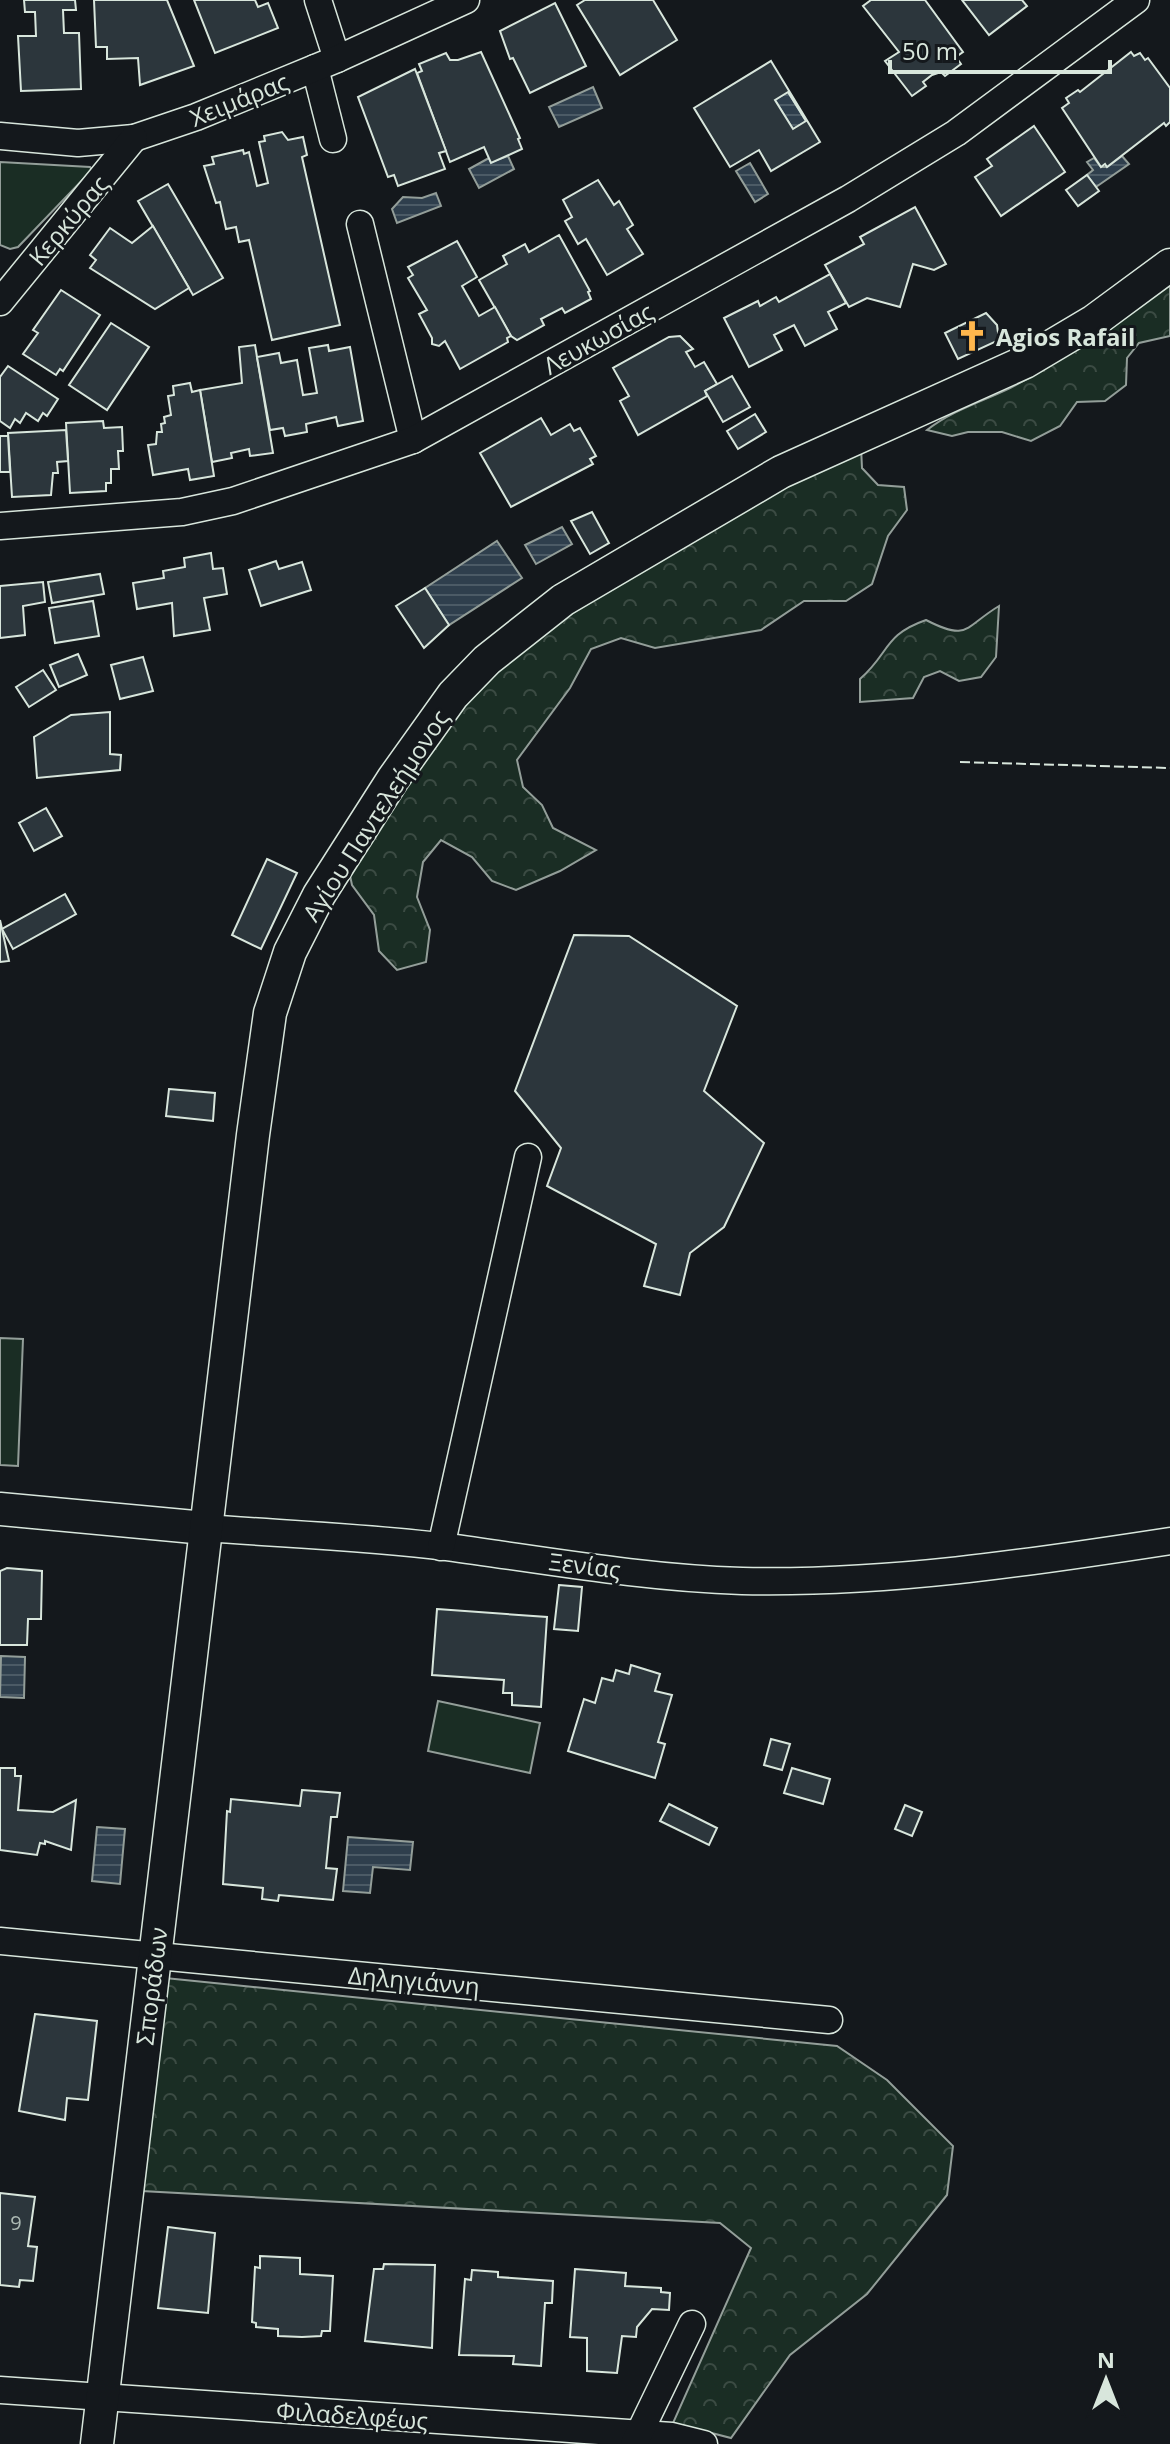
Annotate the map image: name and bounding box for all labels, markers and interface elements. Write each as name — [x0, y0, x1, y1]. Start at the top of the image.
scale bar — [890, 24, 1110, 74]
text: 50 m — [902, 34, 958, 67]
street label: Χειμάρας — [185, 64, 293, 134]
street label: Κερκύρας — [20, 168, 116, 272]
street label: Λευκωσίας — [537, 294, 659, 382]
church icon: Agios Rafail — [955, 319, 989, 353]
place label: Agios Rafail — [996, 320, 1135, 353]
street label: Αγίου Παντελεήμονος — [294, 703, 456, 927]
street label: Ξενίας — [547, 1544, 623, 1586]
street label: Σποράδων — [127, 1925, 175, 2047]
street label: Δηληγιάννη — [347, 1958, 481, 2002]
house number: 9 — [10, 2209, 22, 2236]
north arrow — [1066, 2340, 1146, 2420]
text: N — [1097, 2344, 1115, 2374]
street label: Φιλαδελφέως — [275, 2393, 429, 2437]

